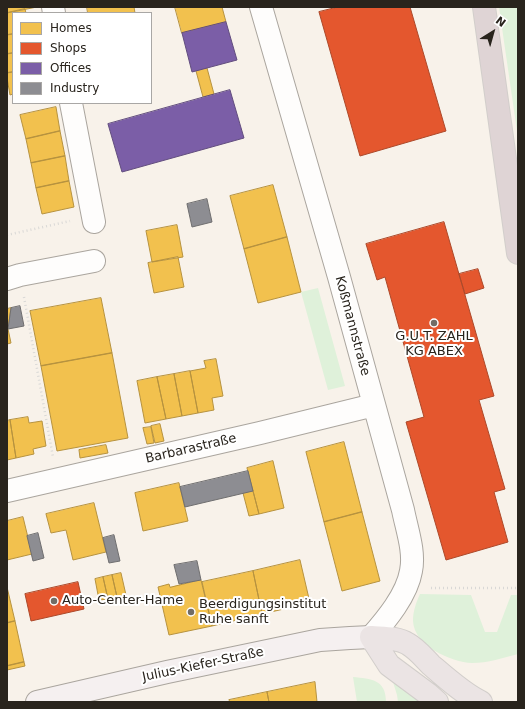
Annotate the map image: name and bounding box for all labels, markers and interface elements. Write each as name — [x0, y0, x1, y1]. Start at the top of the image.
legend — [12, 12, 152, 104]
north arrow — [473, 12, 513, 52]
text: N — [493, 14, 508, 30]
text: Homes — [50, 21, 92, 35]
text: Shops — [50, 41, 86, 55]
text: Offices — [50, 61, 91, 75]
text: Industry — [50, 81, 99, 95]
street label: Koßmannstraße — [331, 274, 373, 378]
marker: G.U.T. ZAHL KG ABEX — [429, 318, 439, 328]
place label: G.U.T. ZAHL KG ABEX — [395, 329, 473, 360]
street label: Barbarastraße — [144, 431, 238, 467]
place label: Auto-Center-Hame — [62, 593, 183, 609]
marker: Auto-Center-Hame — [49, 596, 59, 606]
place label: Beerdigungsinstitut Ruhe sanft — [199, 597, 326, 628]
marker: Beerdigungsinstitut Ruhe sanft — [186, 607, 196, 617]
street label: Julius-Kiefer-Straße — [141, 645, 265, 685]

